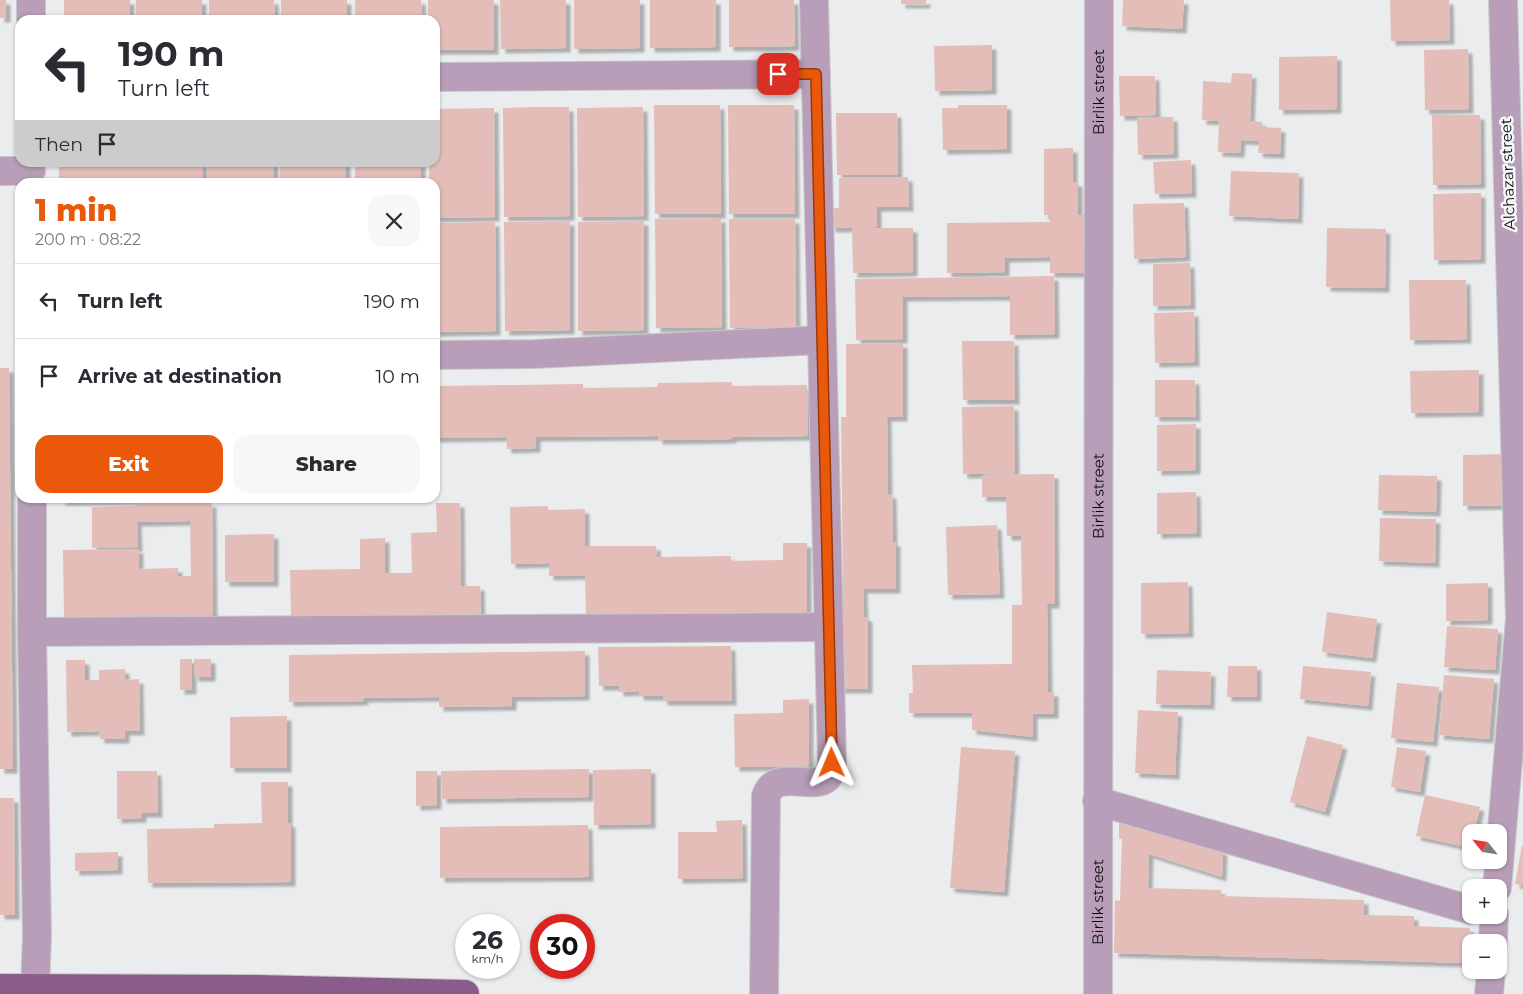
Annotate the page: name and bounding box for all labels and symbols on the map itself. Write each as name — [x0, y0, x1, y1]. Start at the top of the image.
street label: Birlik street — [1089, 49, 1108, 135]
pin — [757, 53, 799, 95]
street label: Alchazar street — [1496, 118, 1519, 230]
street label: Birlik street — [1088, 453, 1108, 539]
position arrow — [805, 736, 857, 788]
north arrow — [1462, 824, 1508, 869]
street label: Birlik street — [1088, 859, 1107, 945]
speed limit sign: 30 — [530, 914, 595, 979]

